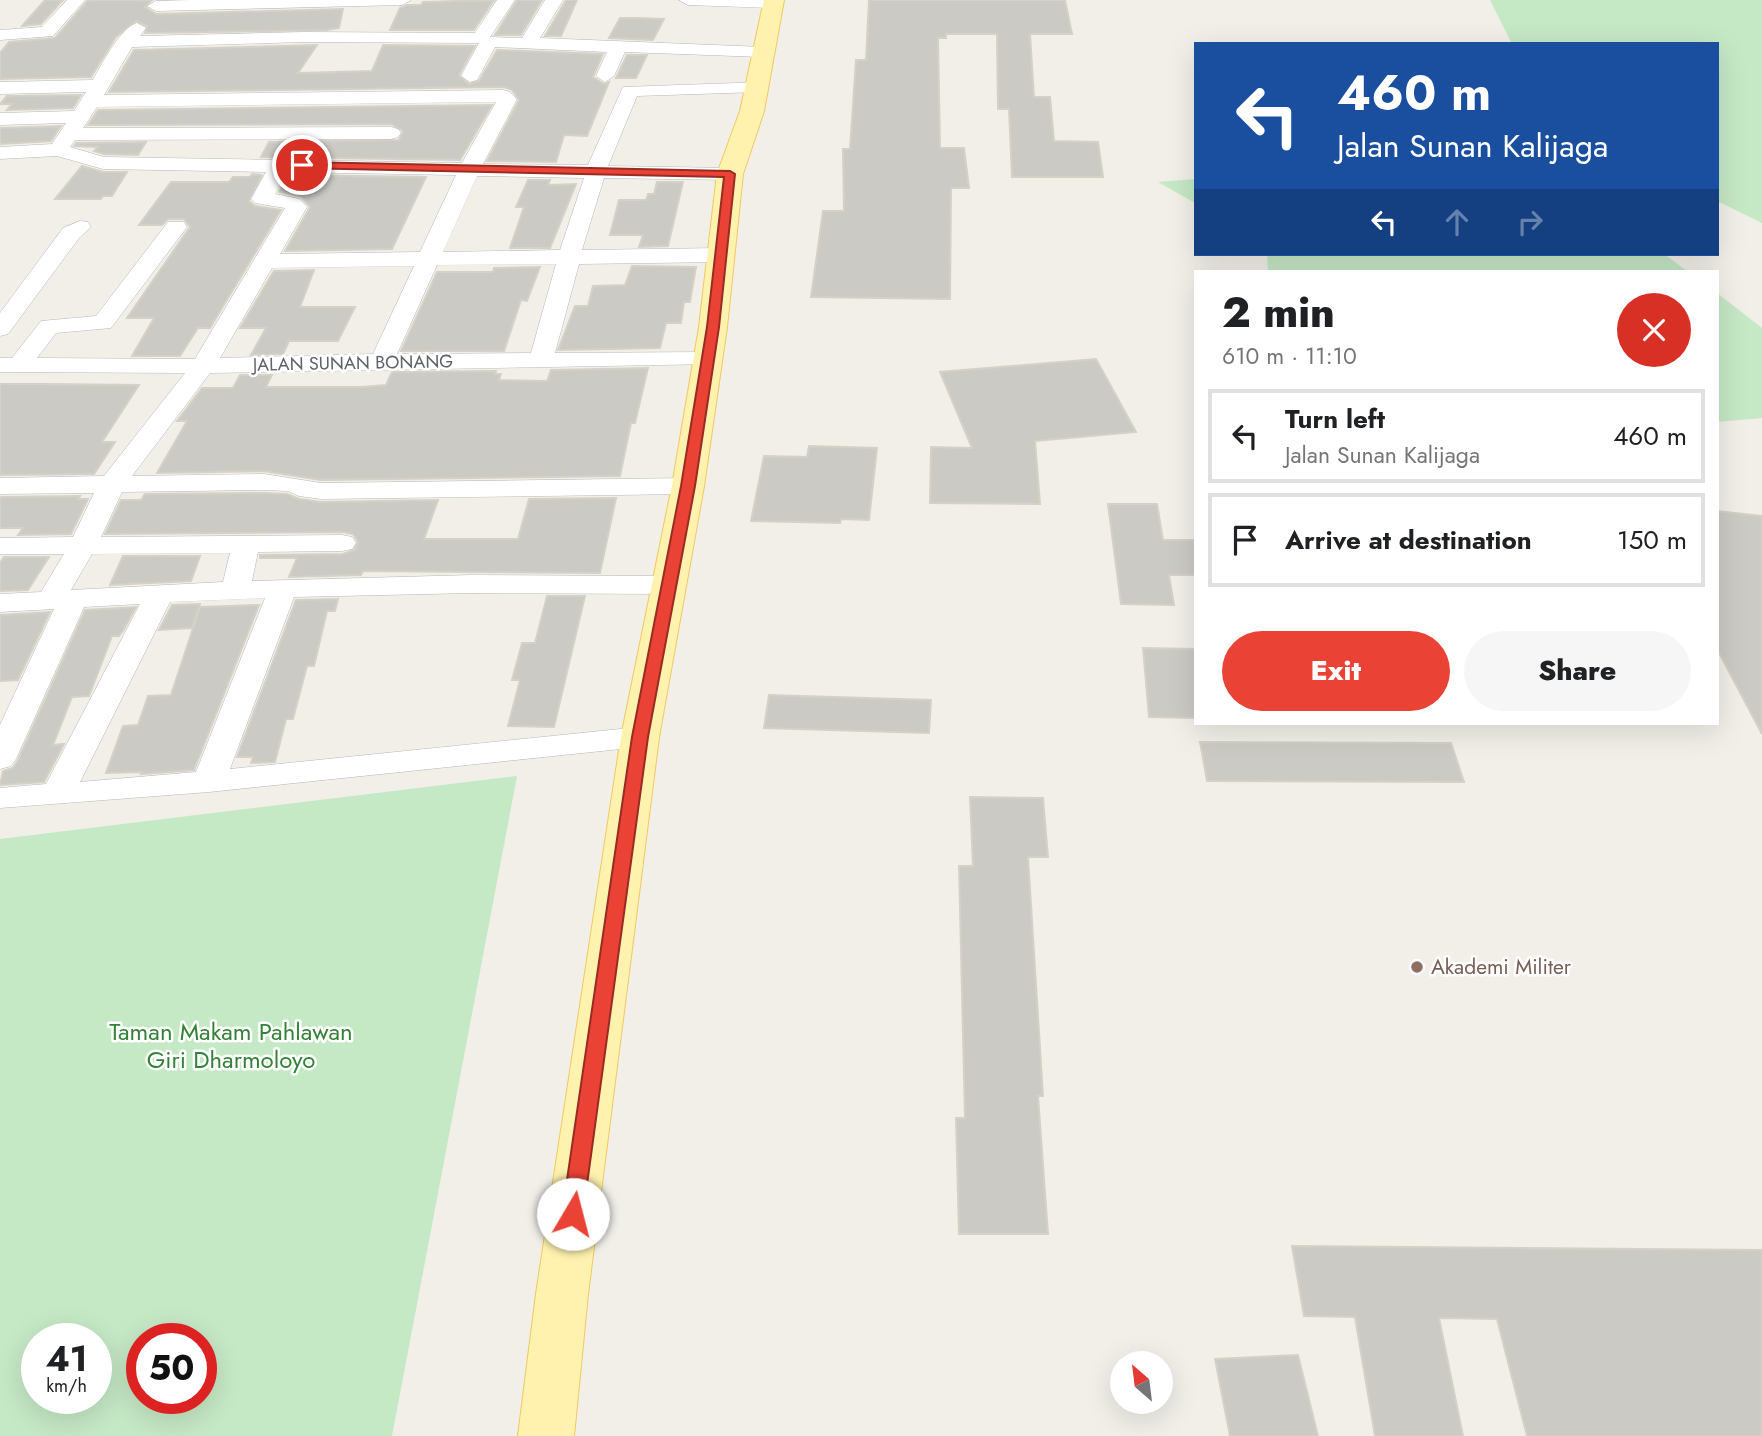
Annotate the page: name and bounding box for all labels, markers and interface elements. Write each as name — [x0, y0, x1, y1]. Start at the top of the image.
text: 460 m — [1337, 58, 1491, 128]
icon: left — [1222, 70, 1313, 161]
text: Jalan Sunan Kalijaga — [1337, 123, 1608, 169]
pin — [272, 135, 332, 195]
icon: arrive — [283, 146, 321, 184]
icon: left — [1365, 203, 1403, 241]
icon: ahead — [1438, 203, 1476, 241]
icon: right — [1511, 203, 1549, 241]
text: 2 min — [1222, 282, 1335, 343]
button: close — [1617, 293, 1691, 367]
text: 610 m · 11:10 — [1222, 339, 1357, 373]
street label: JALAN SUNAN BONANG — [251, 348, 453, 378]
text: Turn left — [1285, 400, 1385, 438]
icon: left — [1226, 417, 1264, 455]
text: 460 m — [1613, 417, 1687, 455]
text: Jalan Sunan Kalijaga — [1285, 438, 1480, 472]
icon: arrive — [1226, 521, 1264, 559]
text: Arrive at destination — [1285, 521, 1532, 559]
text: 150 m — [1617, 521, 1687, 559]
button: Exit — [1222, 631, 1450, 711]
button: Share — [1464, 631, 1691, 711]
place label: Akademi Militer — [1431, 952, 1572, 982]
marker: Akademi Militer — [1409, 959, 1425, 975]
park label: Taman Makam Pahlawan Giri Dharmoloyo — [109, 1014, 353, 1077]
position arrow — [536, 1177, 610, 1251]
speed limit sign: 50 — [126, 1323, 217, 1414]
text: 41 — [45, 1334, 88, 1384]
north arrow — [1110, 1351, 1172, 1414]
map controls — [1110, 1351, 1173, 1414]
text: km/h — [46, 1373, 87, 1399]

